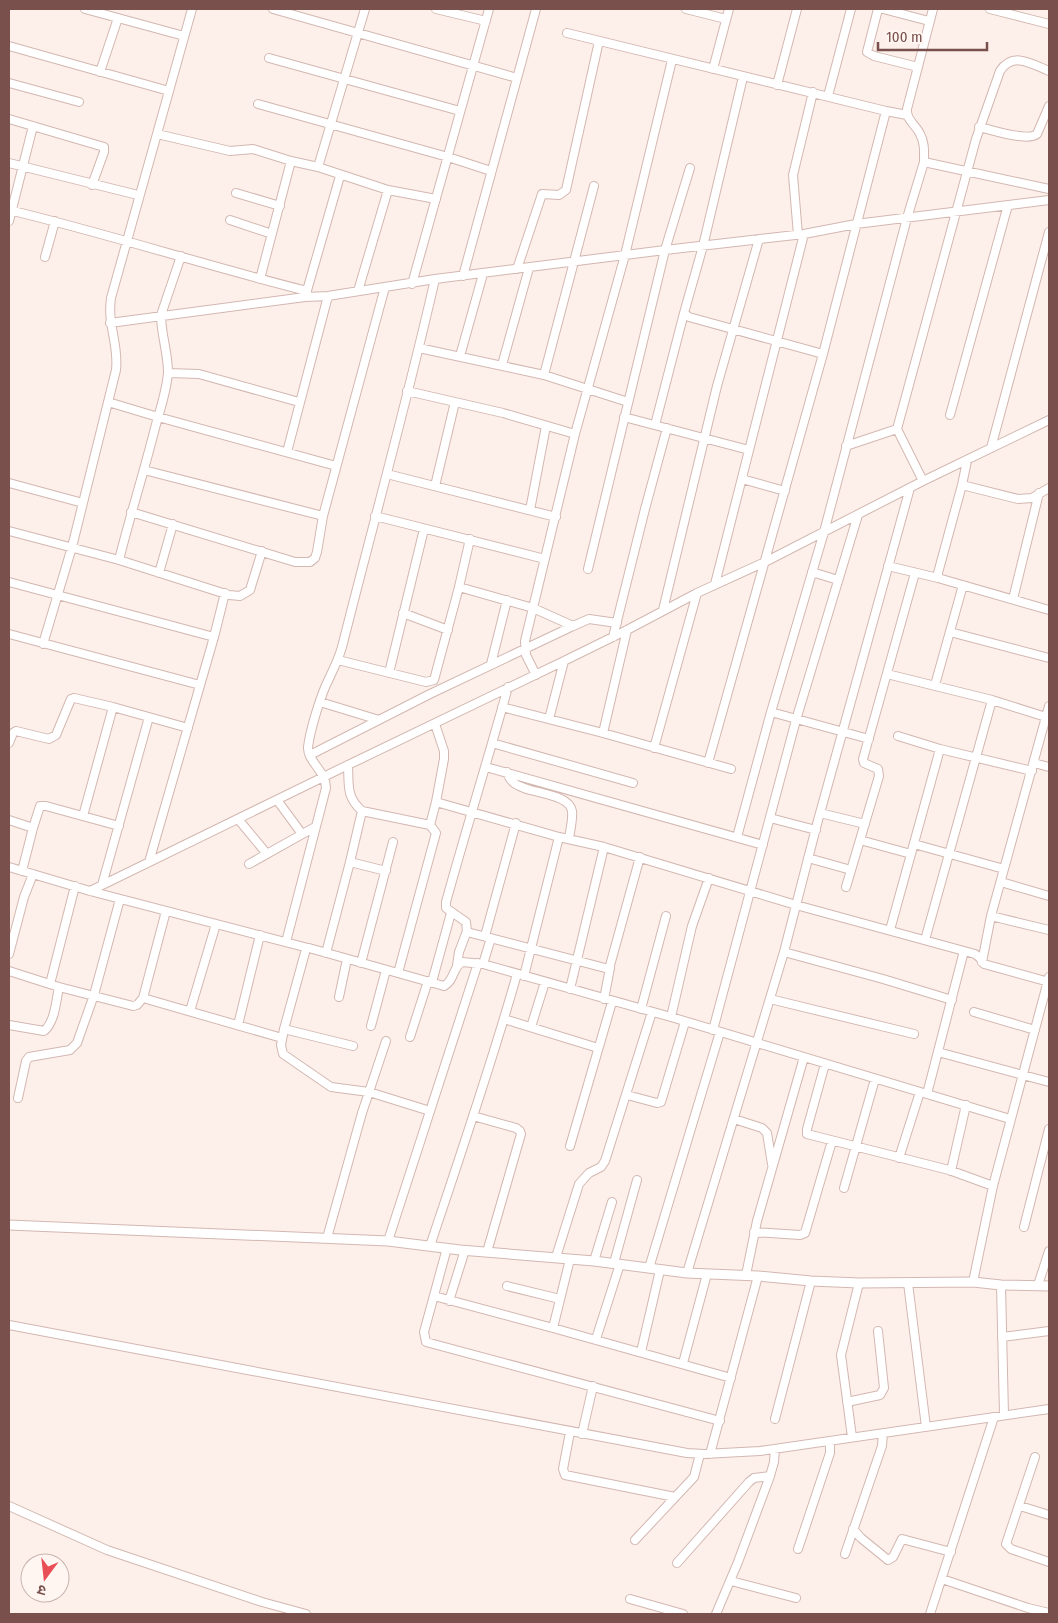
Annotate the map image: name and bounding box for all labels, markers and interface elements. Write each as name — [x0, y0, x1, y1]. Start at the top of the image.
scale bar — [878, 20, 987, 52]
text: 100 m — [886, 28, 923, 46]
north arrow — [20, 1553, 70, 1603]
text: उ — [35, 1581, 48, 1599]

